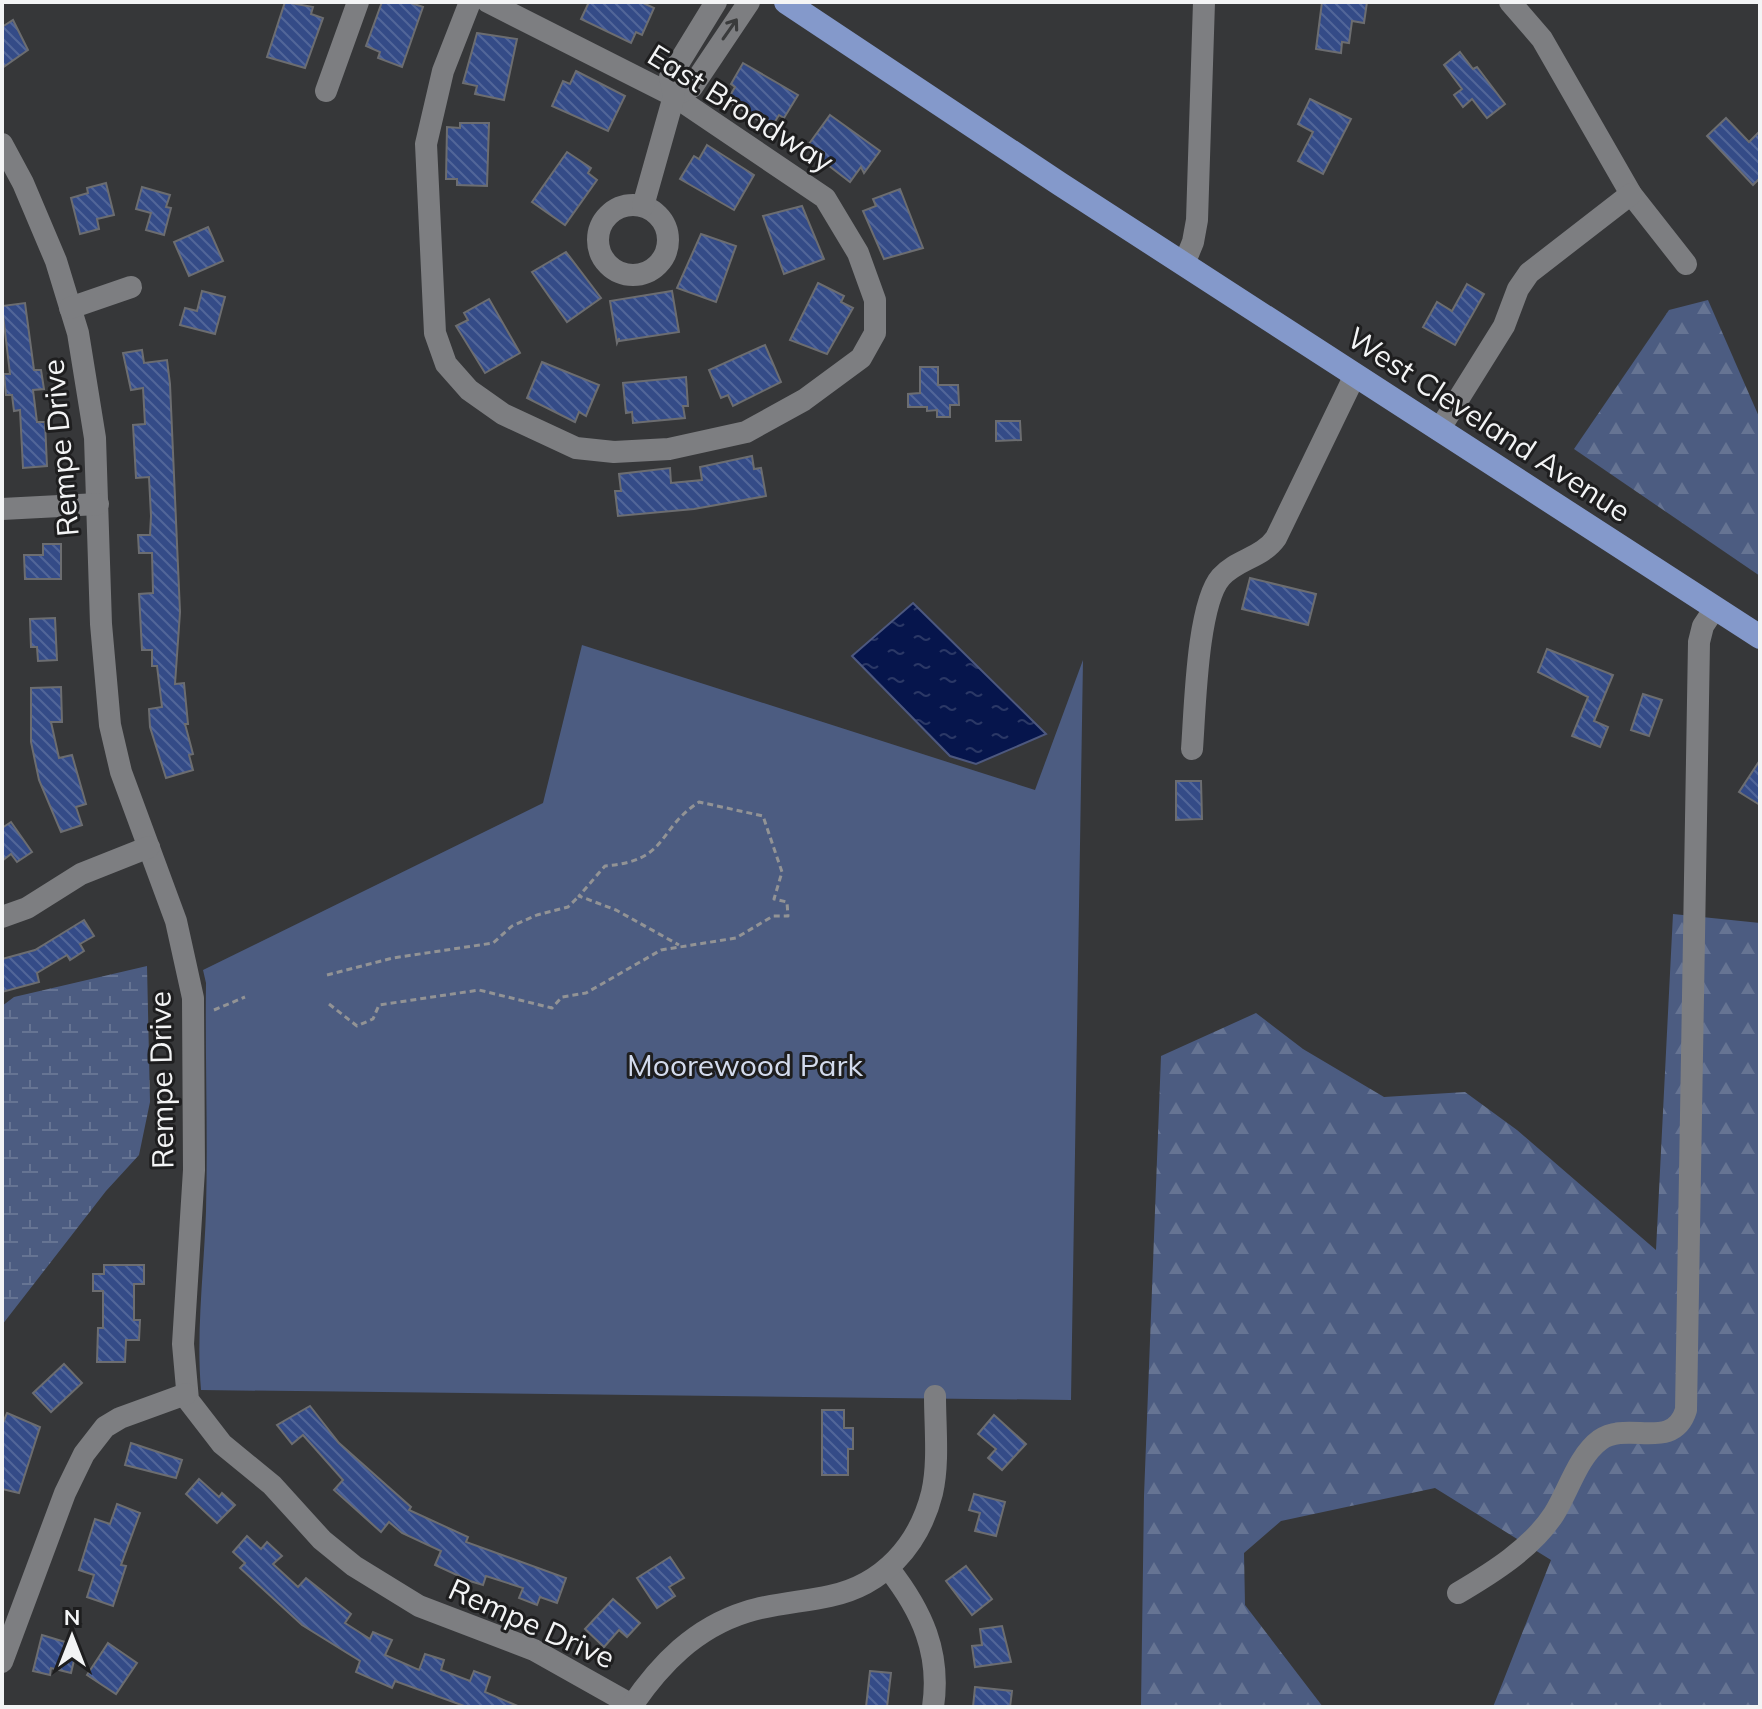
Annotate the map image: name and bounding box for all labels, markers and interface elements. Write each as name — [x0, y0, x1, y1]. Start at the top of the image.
one-way arrow — [722, 19, 738, 41]
street label: East Broadway — [641, 36, 841, 180]
street label: West Cleveland Avenue — [1340, 318, 1638, 530]
street label: Rempe Drive — [33, 358, 87, 538]
street label: Rempe Drive — [140, 991, 182, 1169]
park label: Moorewood Park — [627, 1046, 864, 1084]
street label: Rempe Drive — [443, 1570, 621, 1676]
north arrow — [32, 1597, 112, 1677]
text: N — [64, 1603, 80, 1631]

